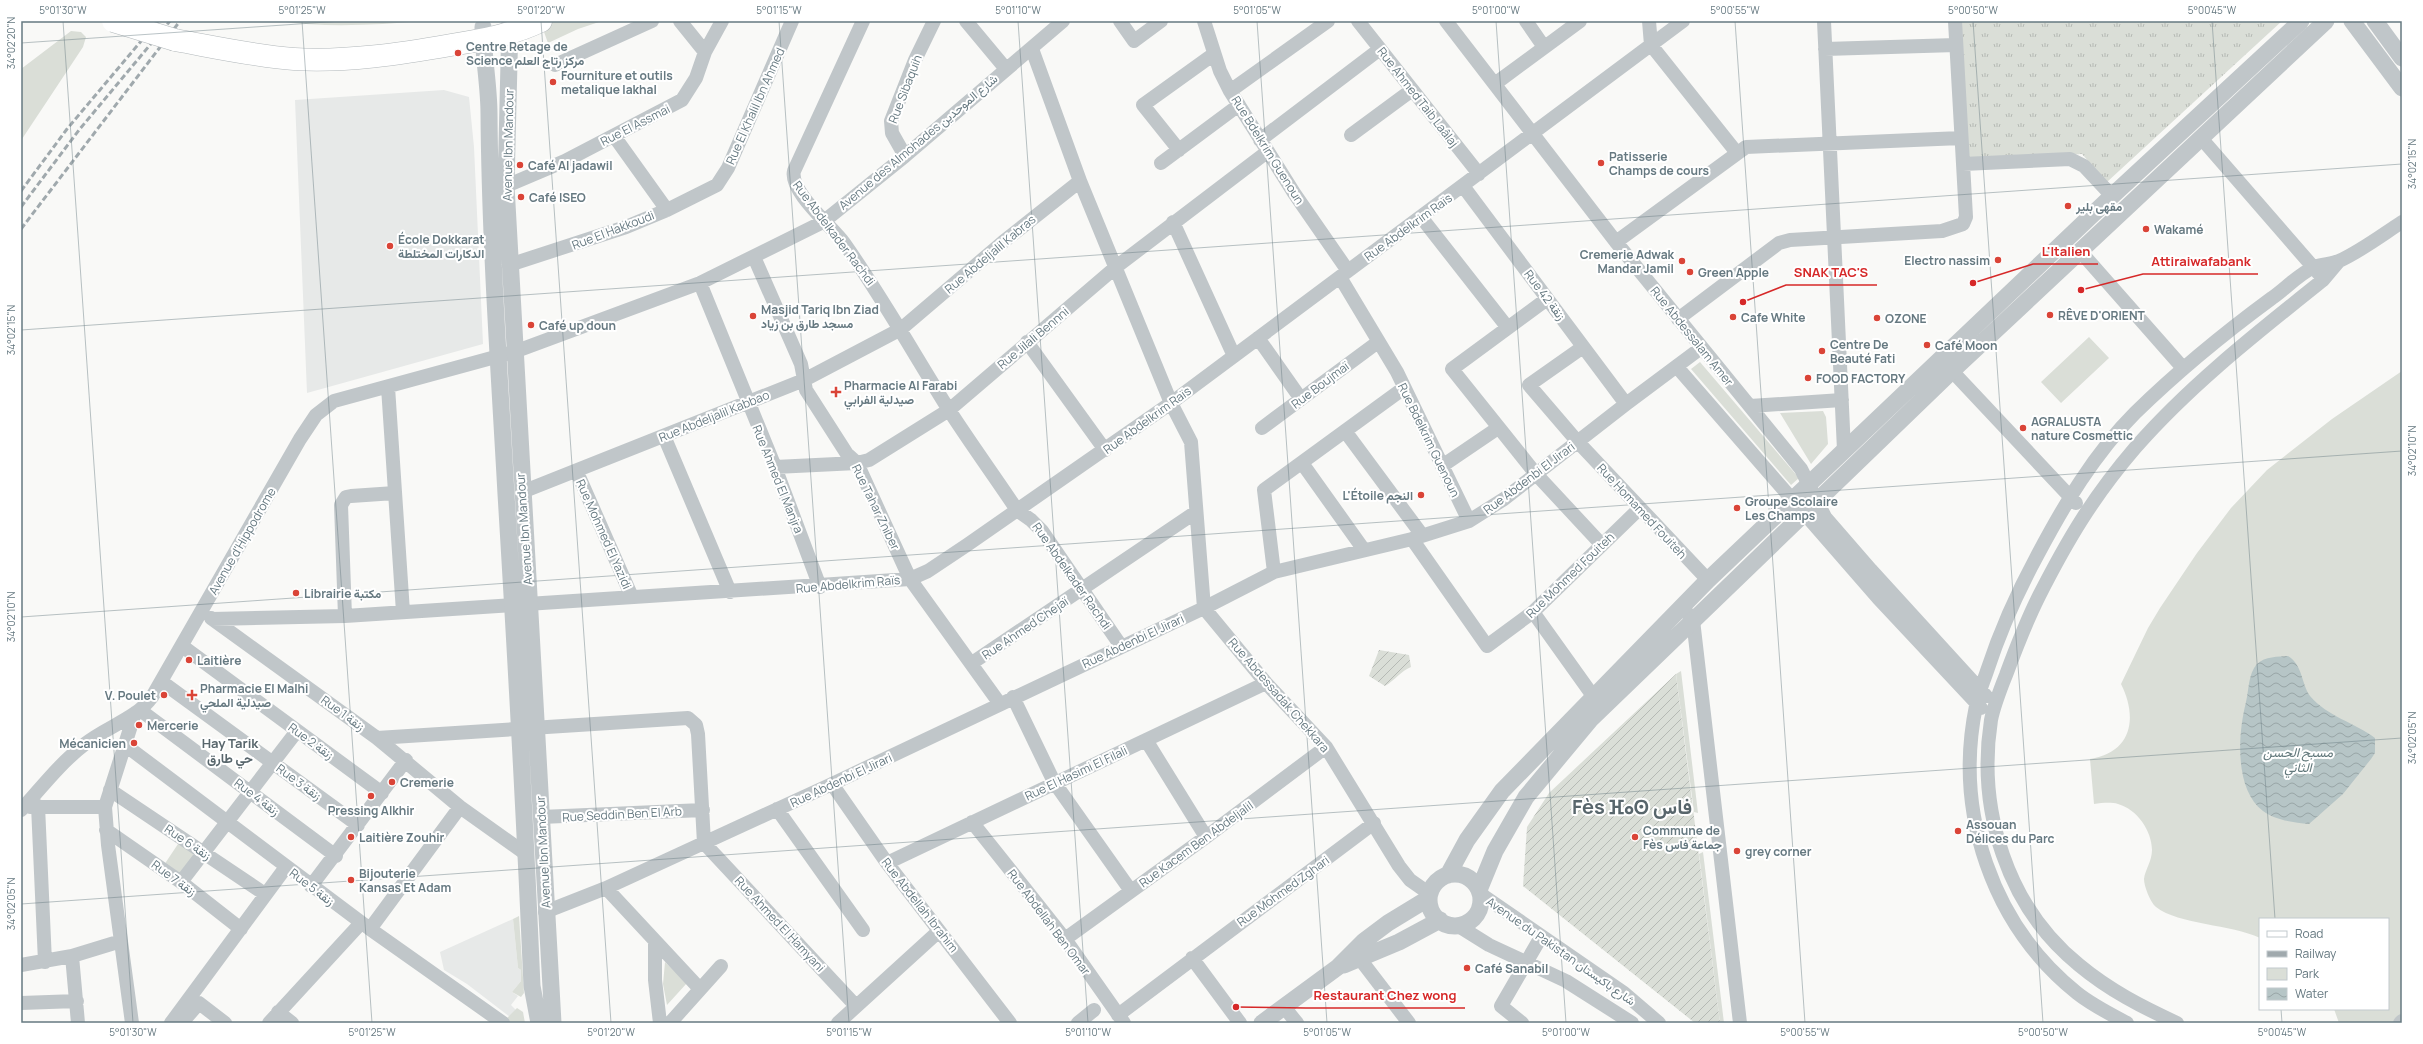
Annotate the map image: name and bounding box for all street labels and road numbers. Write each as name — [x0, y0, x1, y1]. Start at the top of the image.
street label: Rue Ahmed Taib Laâlaj — [1374, 43, 1462, 151]
street label: Rue El Khalil Ibn Ahmed — [722, 45, 788, 167]
street label: Rue Sibaquih — [884, 52, 926, 126]
street label: Avenue des Almohades شارع الموحدين — [835, 70, 1002, 214]
street label: Avenue Ibn Mandour — [499, 88, 517, 201]
street label: Rue Bdelkrim Guenoun — [1228, 93, 1308, 207]
street label: Rue El Assmai — [597, 100, 673, 150]
street label: Rue Abdelkader Rachdi — [789, 177, 879, 289]
street label: Rue Abdelkrim Raïs — [1361, 189, 1455, 265]
street label: Rue El Hakkoudi — [569, 206, 657, 254]
street label: Rue Abdeljalil Kabras — [941, 211, 1039, 297]
street label: Rue 42 زنقة — [1520, 266, 1570, 324]
street label: Rue Abdessalam Amer — [1647, 283, 1738, 390]
street label: Rue Jilali Bennni — [994, 303, 1072, 373]
street label: Rue Boujmaï — [1288, 357, 1353, 412]
street label: Rue Bdelkrim Guenoun — [1394, 380, 1464, 500]
street label: Rue Abdelkrim Raïs — [1100, 382, 1194, 458]
street label: Rue Abdeljalil Kabbao — [656, 386, 772, 446]
street label: Rue Ahmed El Manjra — [749, 422, 807, 536]
street label: Rue Abdenbi El Jirari — [1480, 438, 1578, 518]
street label: Rue Homamed Fouiteh — [1593, 460, 1691, 562]
street label: Rue Tahar Zniber — [848, 461, 904, 553]
street label: Avenue Ibn Mandour — [512, 472, 536, 586]
street label: Rue Mohmed El Yazidi — [572, 476, 636, 592]
street label: Avenue d'Hippodrome — [204, 484, 280, 598]
street label: Rue Abdelkader Rachdi — [1029, 519, 1115, 633]
street label: Rue Mohmed Fouiteh — [1522, 528, 1618, 622]
street label: Rue Abdelkrim Raïs — [795, 571, 901, 597]
street label: Rue Ahmed Chejaï — [979, 592, 1072, 663]
street label: Rue Abdenbi El Jirari — [1079, 610, 1187, 672]
street label: Rue Abdessadak Chekkara — [1225, 634, 1333, 756]
street label: Rue 1 زنقة — [318, 691, 368, 735]
street label: Rue 2 زنقة — [285, 719, 337, 763]
street label: Rue El Hasimi El Filali — [1022, 742, 1130, 804]
street label: Rue Abdenbi El Jirari — [787, 749, 895, 811]
street label: Rue 3 زنقة — [273, 760, 325, 804]
street label: Rue 4 زنقة — [231, 774, 283, 820]
street label: Avenue Ibn Mandour — [532, 795, 554, 909]
street label: Rue Kacem Ben Abdeljalil — [1136, 797, 1256, 891]
street label: Rue Seddin Ben El Arb — [562, 802, 682, 826]
street label: Rue 6 زنقة — [161, 820, 215, 864]
street label: Rue Mohmed Zghari — [1233, 852, 1333, 930]
street label: Rue Abdellah Ibrahim — [878, 854, 962, 956]
street label: Rue 7 زنقة — [148, 856, 200, 900]
street label: Rue 5 زنقة — [286, 864, 338, 910]
street label: Rue Abdellah Ben Omar — [1004, 866, 1095, 979]
street label: Rue Ahmed El Hamyani — [731, 872, 829, 976]
street label: Avenue du Pakistan شارع باكيستان — [1482, 893, 1639, 1010]

